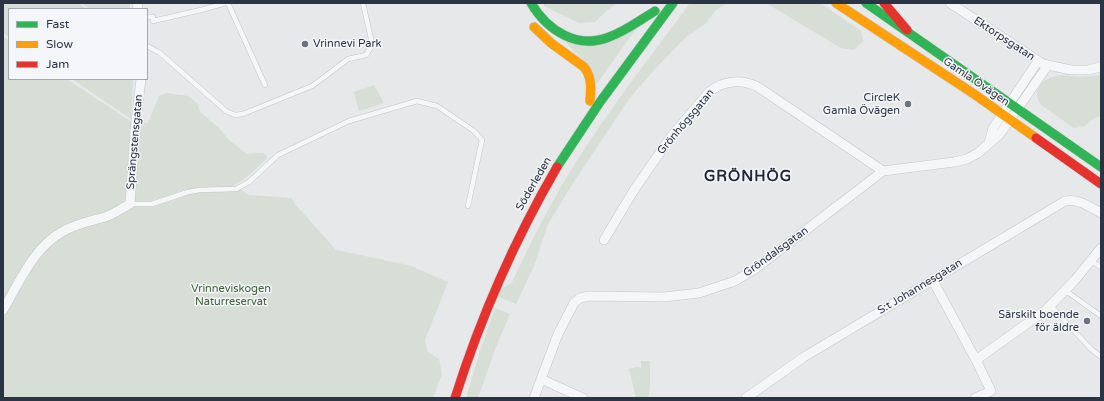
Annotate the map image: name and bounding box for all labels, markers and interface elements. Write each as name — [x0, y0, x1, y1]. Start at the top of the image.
legend — [8, 8, 148, 80]
street label: Ektorpsgatan — [971, 14, 1037, 64]
text: Fast — [46, 17, 69, 31]
text: Slow — [46, 37, 73, 51]
place label: Vrinnevi Park — [313, 37, 382, 51]
marker: Vrinnevi Park — [300, 39, 310, 49]
street label: Gamla Övägen — [940, 55, 1012, 109]
text: Jam — [46, 57, 69, 71]
street label: Grönhögsgatan — [655, 87, 717, 157]
place label: CircleK Gamla Övägen — [823, 91, 900, 117]
street label: Sprängstensgatan — [124, 94, 146, 190]
marker: CircleK Gamla Övägen — [903, 99, 913, 109]
street label: Söderleden — [513, 155, 555, 213]
district label: GRÖNHÖG — [704, 168, 792, 186]
street label: Gröndalsgatan — [741, 224, 811, 280]
street label: S:t Johannesgatan — [875, 257, 965, 317]
park label: Vrinneviskogen Naturreservat — [191, 282, 271, 308]
place label: Särskilt boende för äldre — [998, 308, 1079, 334]
marker: Särskilt boende för äldre — [1082, 316, 1092, 326]

